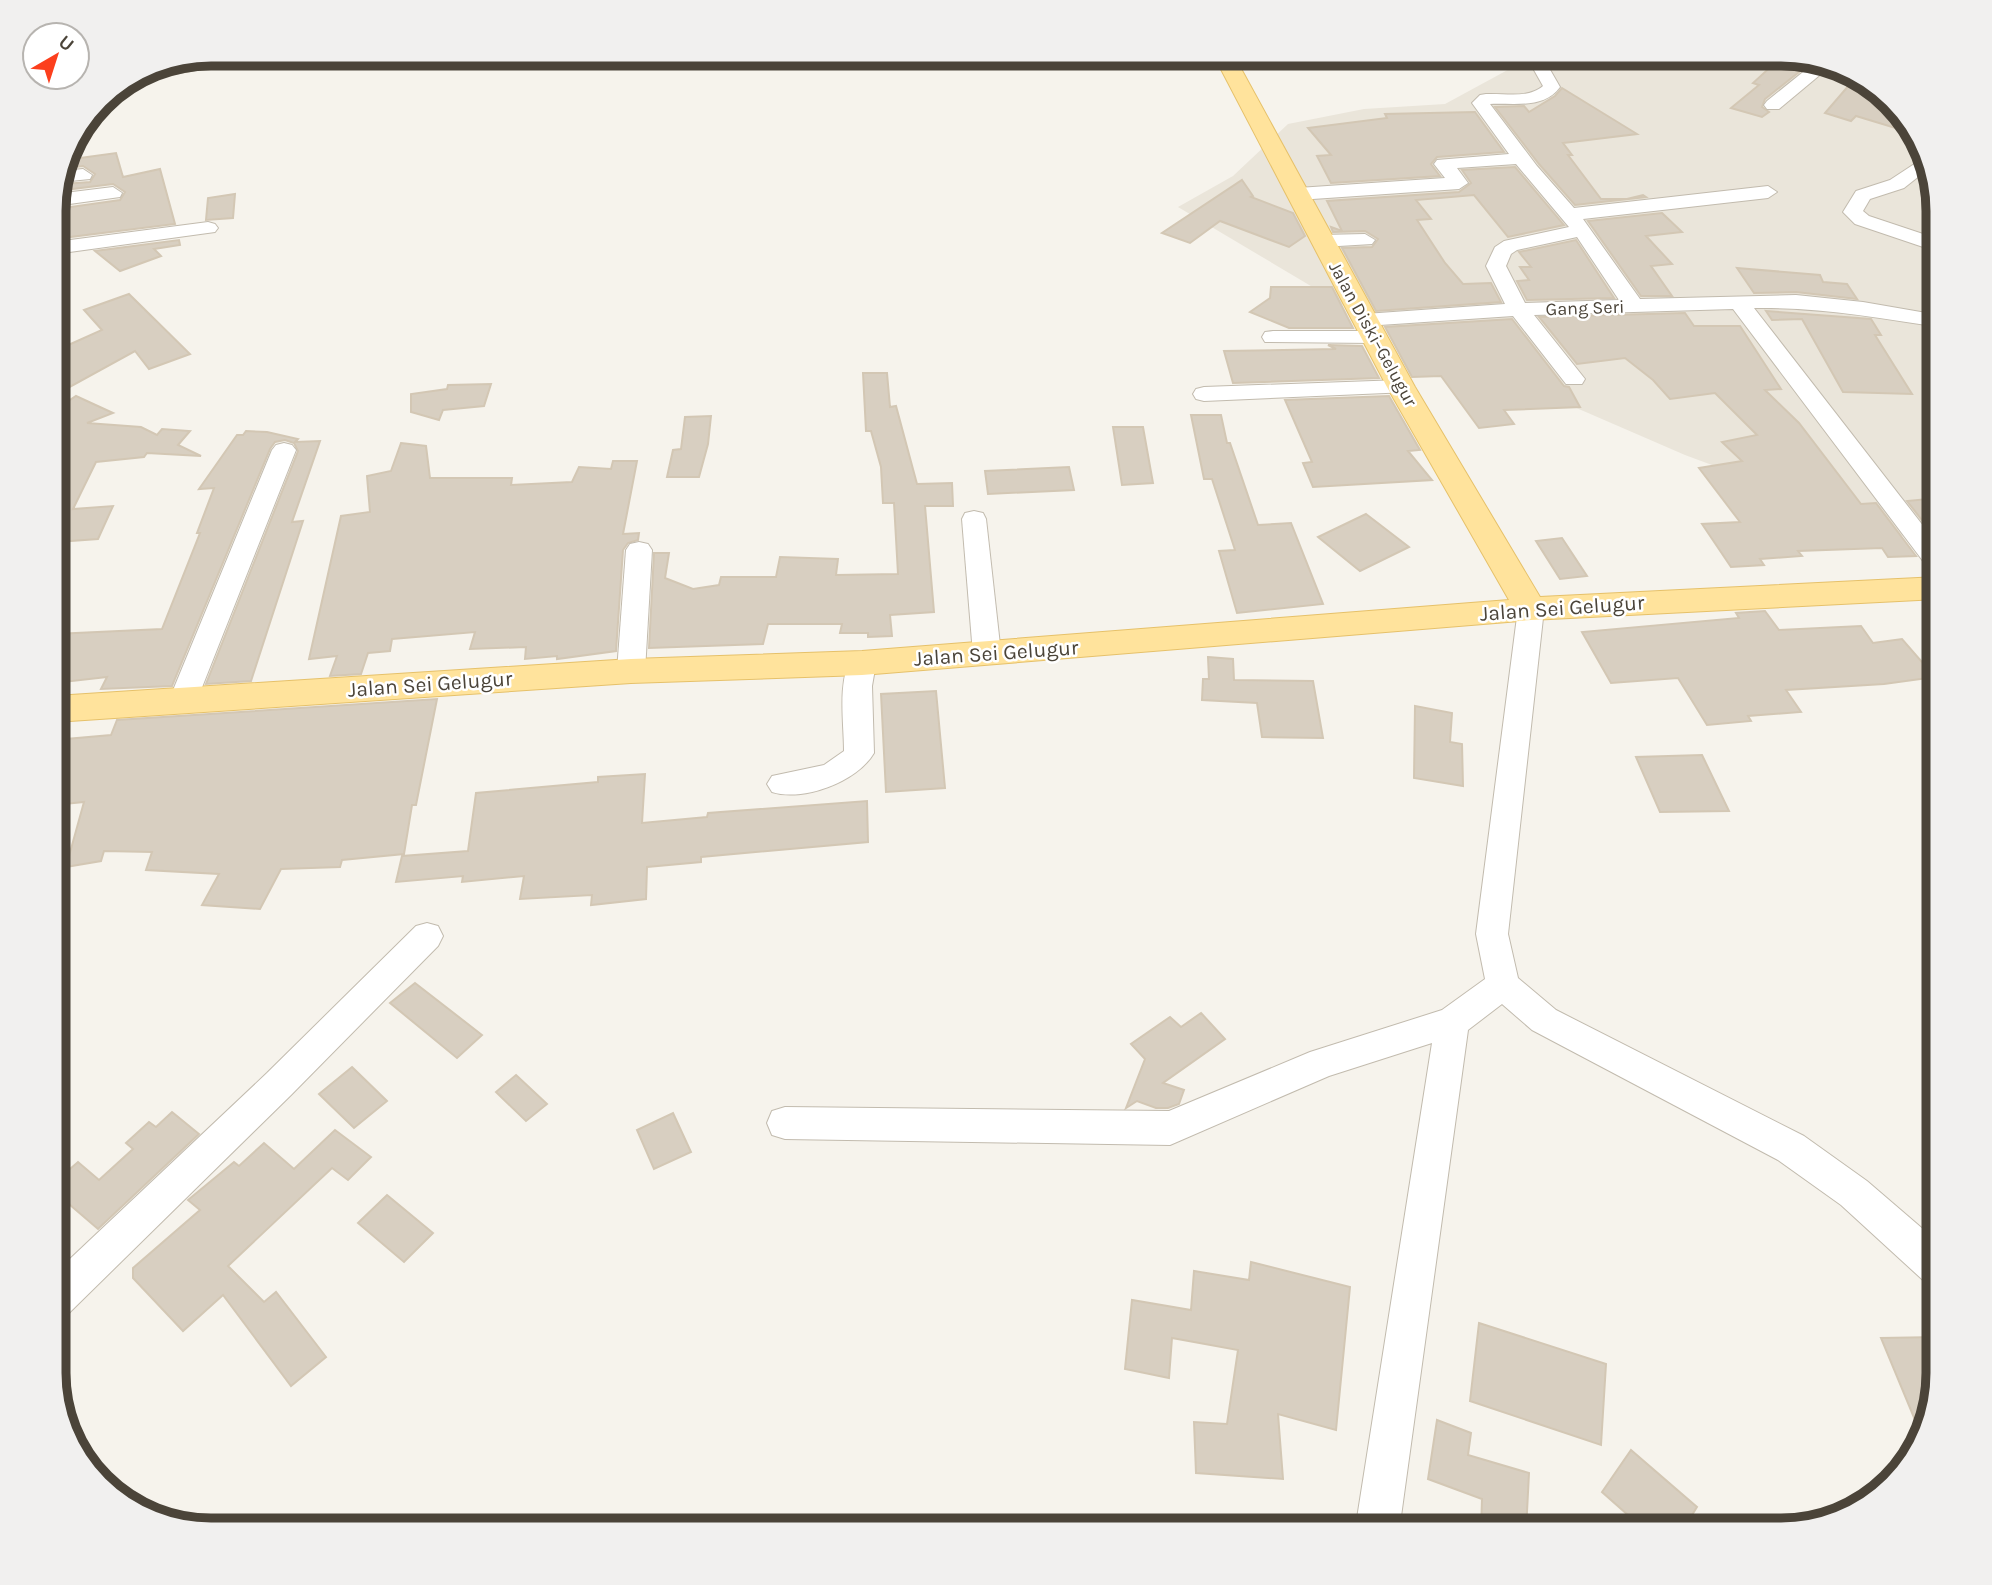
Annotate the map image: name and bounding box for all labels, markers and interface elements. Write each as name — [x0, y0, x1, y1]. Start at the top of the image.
north arrow — [21, 21, 91, 91]
text: U — [54, 31, 78, 56]
street label: Jalan Diski–Gelugur — [1324, 258, 1422, 411]
street label: Gang Seri — [1545, 296, 1625, 320]
street label: Jalan Sei Gelugur — [1479, 590, 1645, 626]
street label: Jalan Sei Gelugur — [913, 635, 1079, 671]
street label: Jalan Sei Gelugur — [347, 666, 513, 702]

